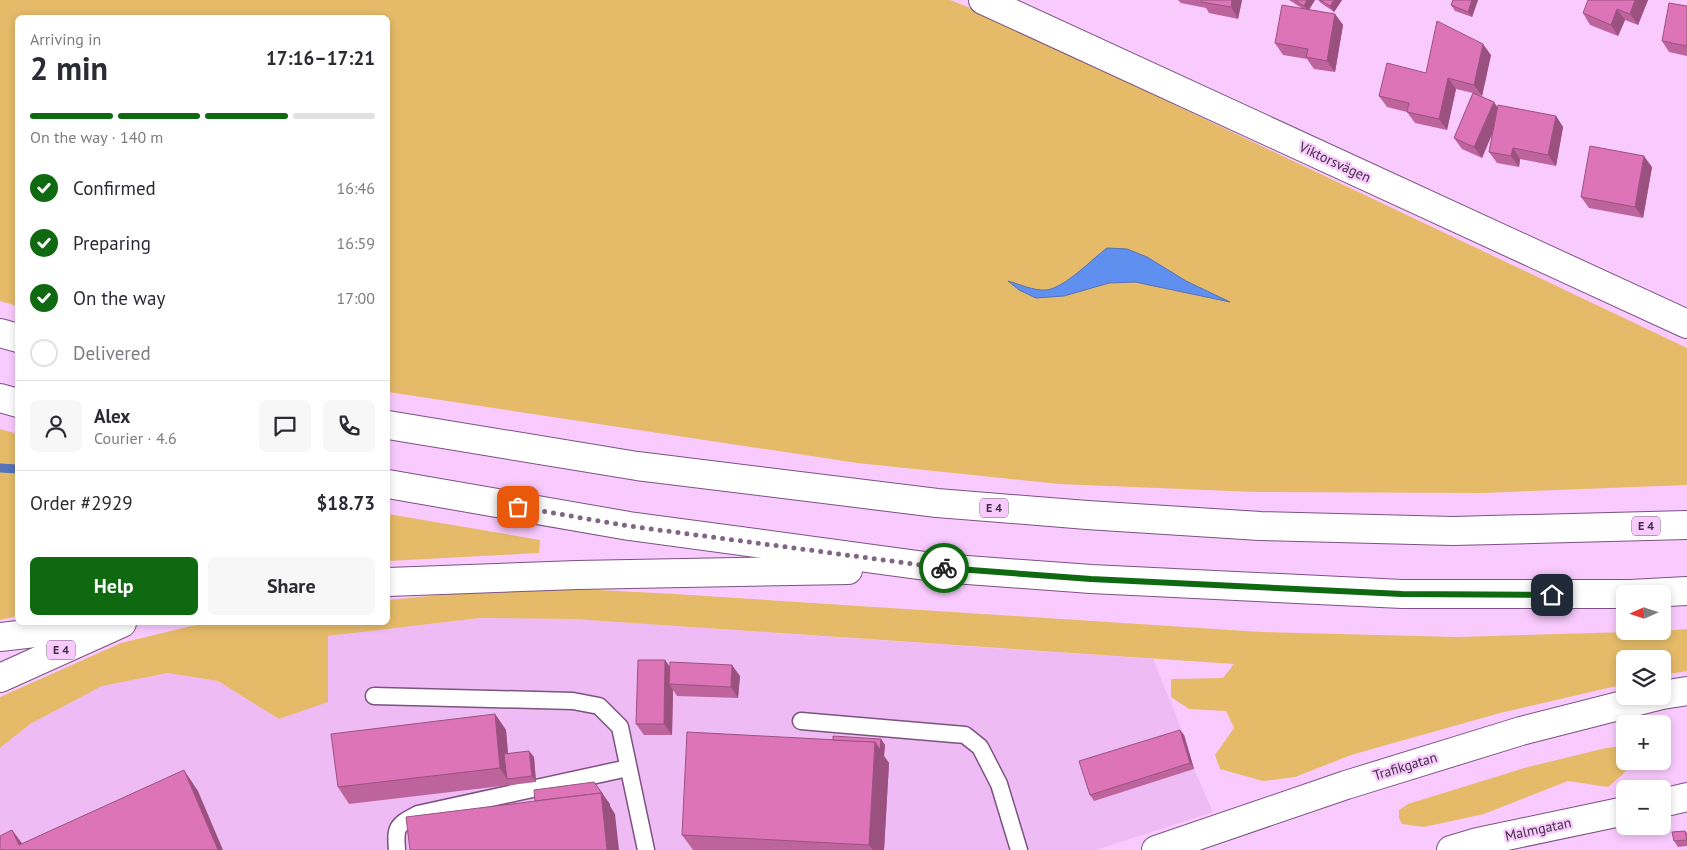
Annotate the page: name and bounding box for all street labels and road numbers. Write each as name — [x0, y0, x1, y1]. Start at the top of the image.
street label: Viktorsvägen — [1295, 137, 1374, 186]
road number: E 4 — [980, 498, 1008, 518]
road number: E 4 — [1632, 516, 1660, 536]
road number: E 4 — [47, 640, 75, 660]
street label: Trafikgatan — [1371, 748, 1439, 784]
street label: Malmgatan — [1503, 813, 1573, 845]

